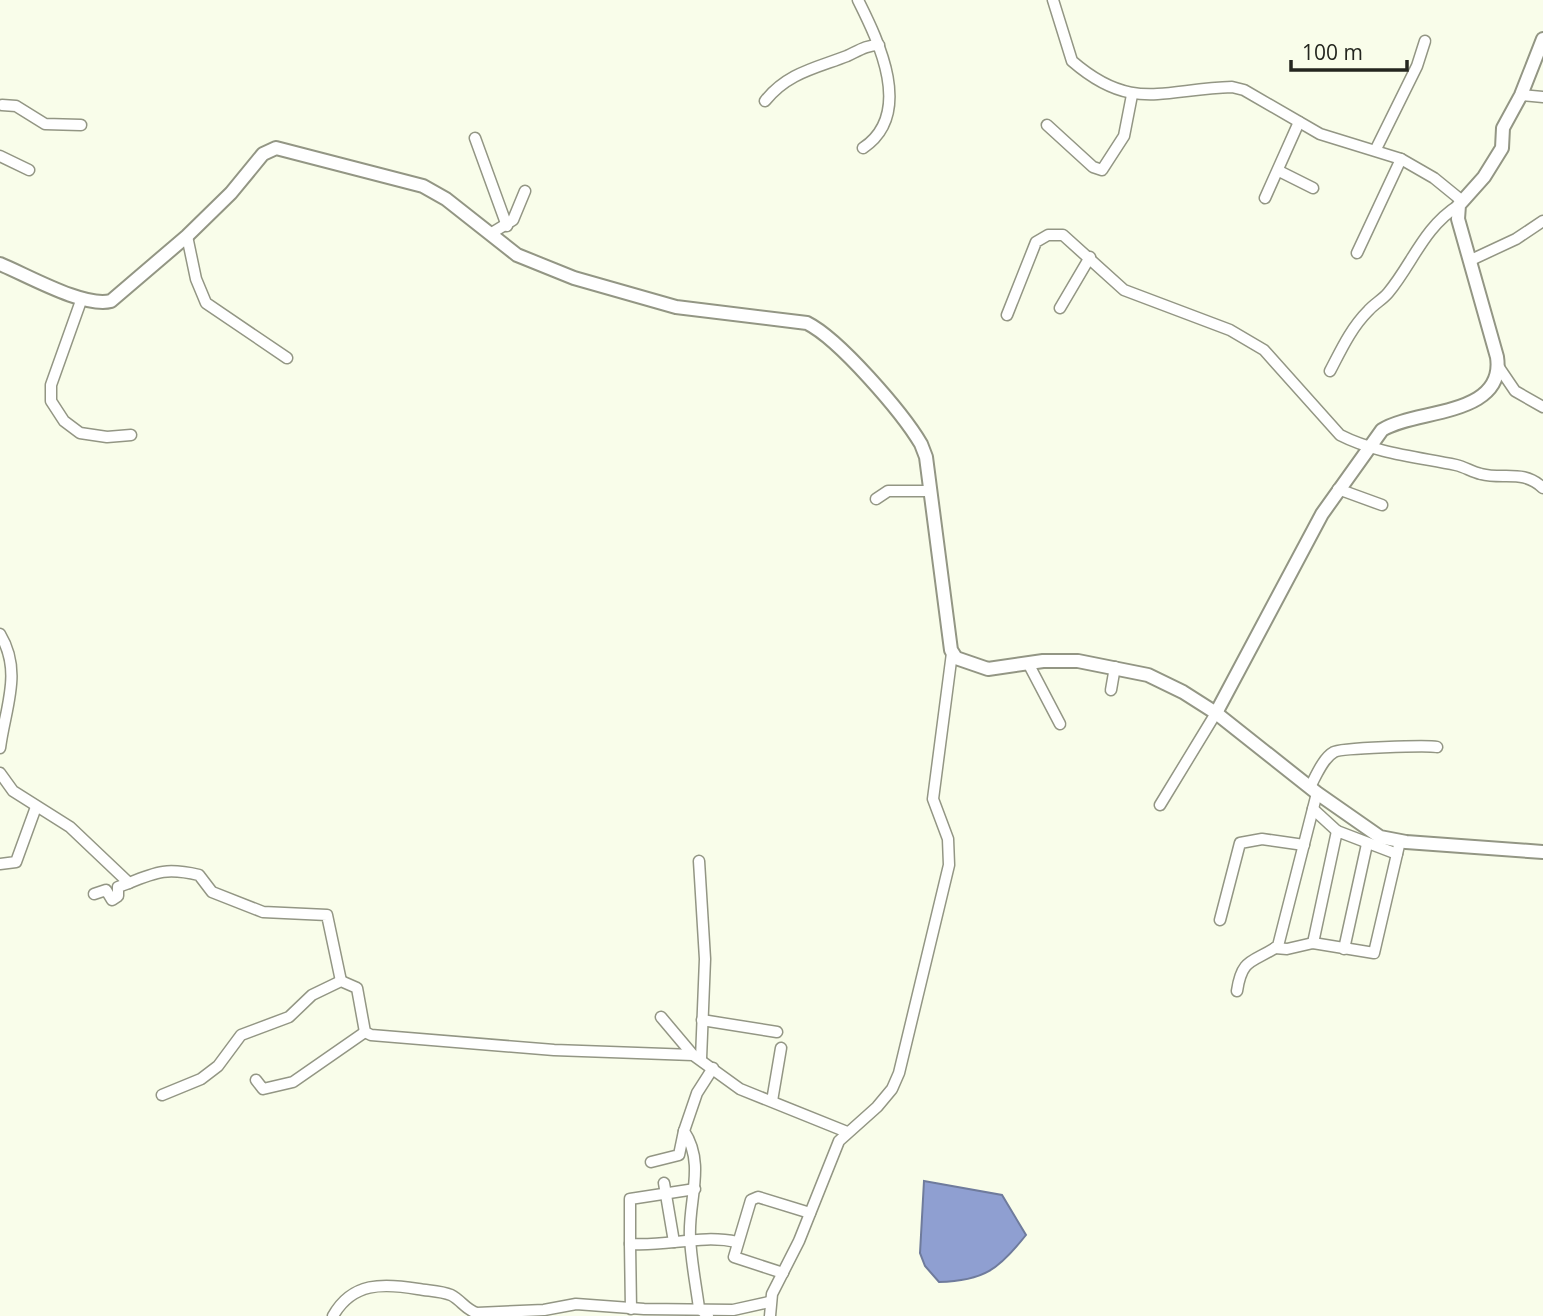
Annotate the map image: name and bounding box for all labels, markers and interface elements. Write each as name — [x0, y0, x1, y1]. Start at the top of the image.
scale bar — [1291, 28, 1406, 72]
text: 100 m — [1302, 38, 1363, 66]

